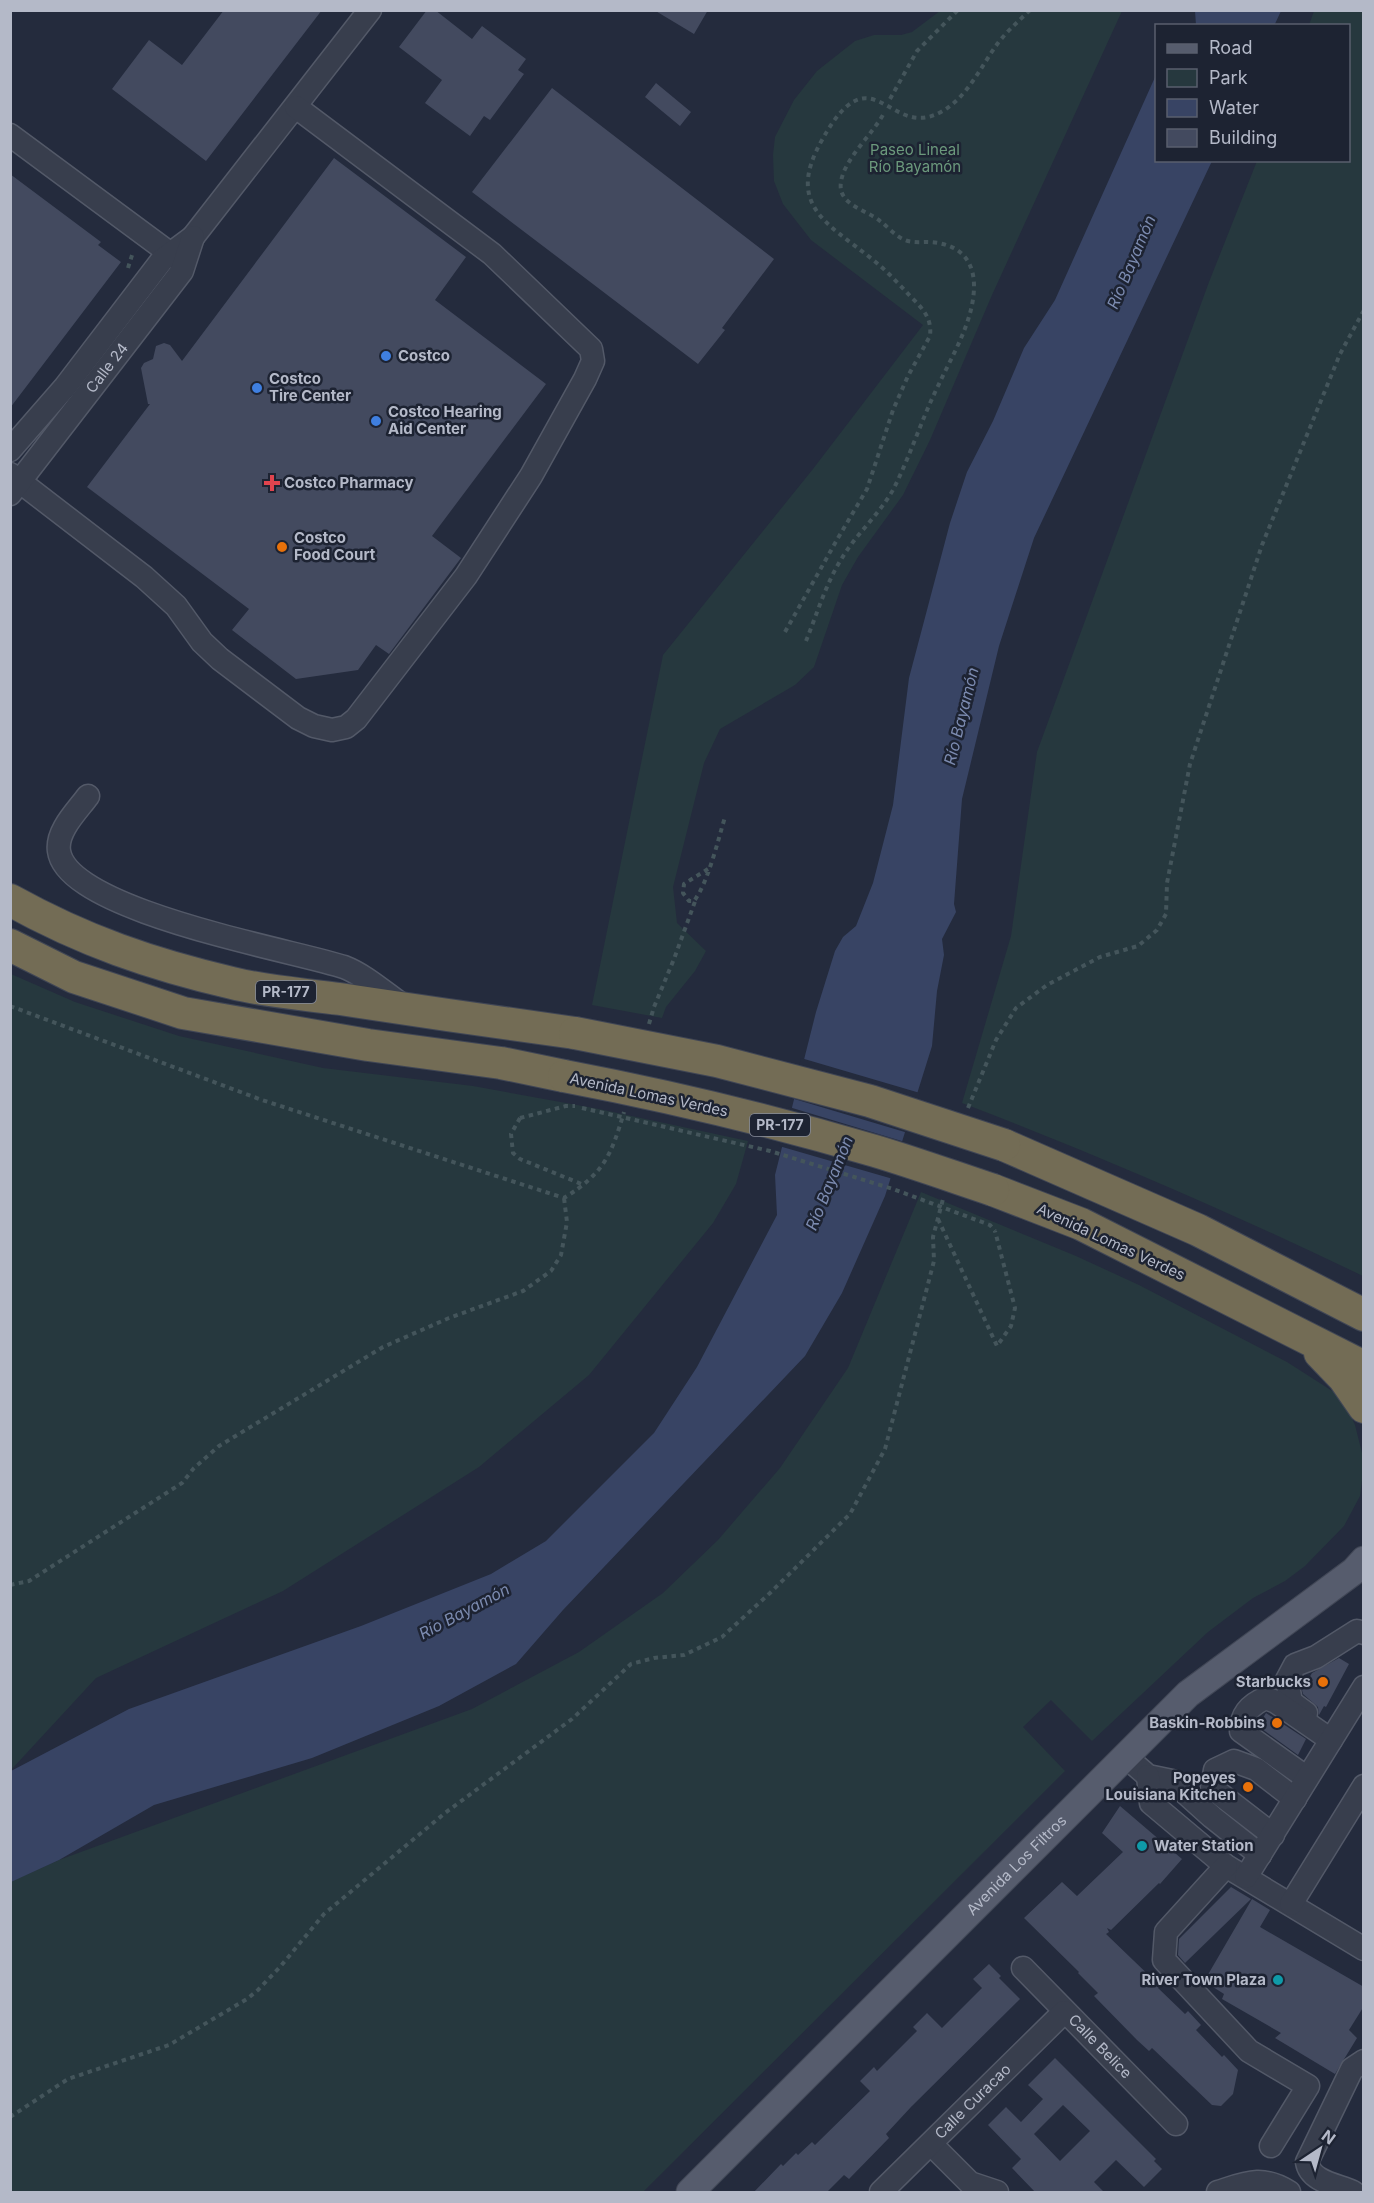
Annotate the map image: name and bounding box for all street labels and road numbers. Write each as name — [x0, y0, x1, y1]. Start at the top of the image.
street label: Calle 24 — [81, 339, 132, 397]
road number: PR-177 — [256, 981, 316, 1003]
street label: Avenida Lomas Verdes — [568, 1068, 730, 1121]
road number: PR-177 — [750, 1114, 810, 1136]
street label: Avenida Lomas Verdes — [1034, 1199, 1188, 1284]
street label: Avenida Los Filtros — [962, 1811, 1070, 1919]
street label: Calle Belice — [1065, 2010, 1136, 2082]
street label: Calle Curacao — [930, 2059, 1015, 2143]

